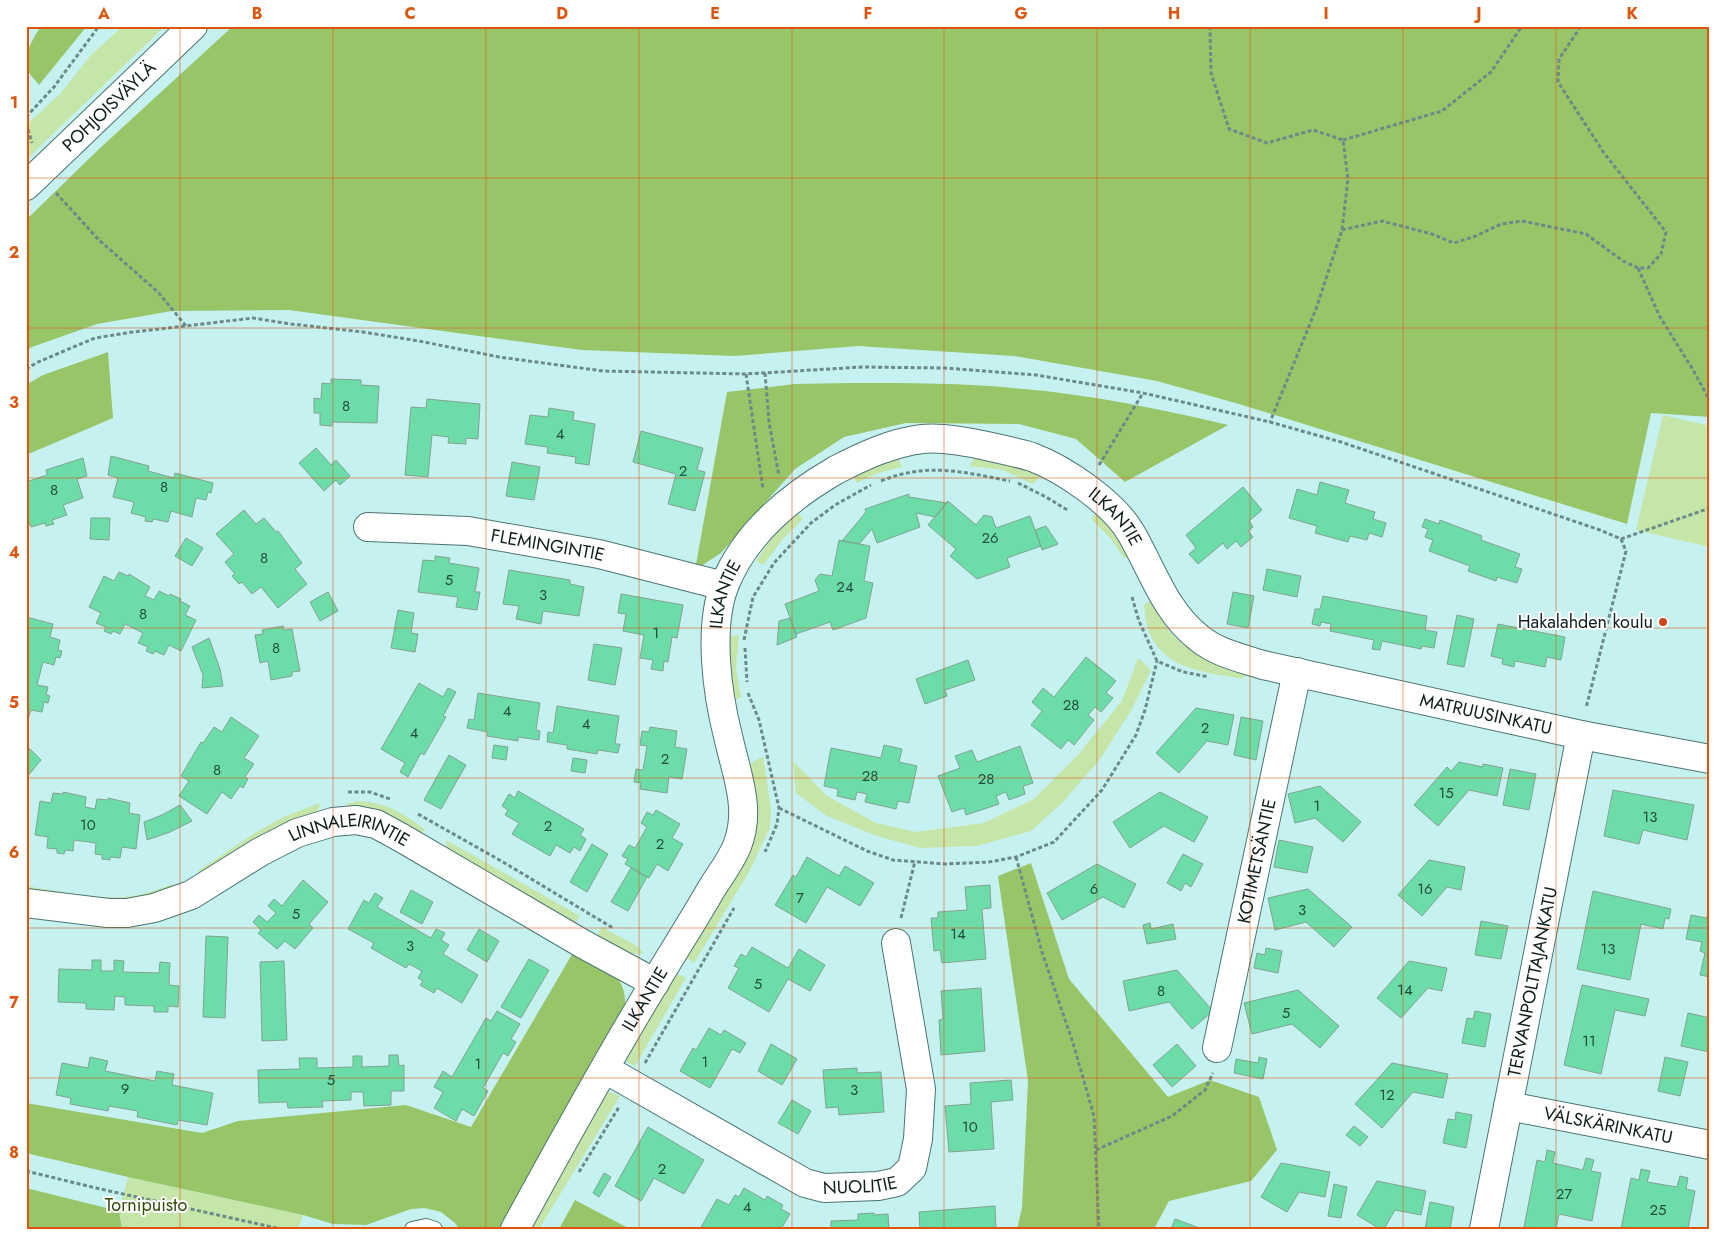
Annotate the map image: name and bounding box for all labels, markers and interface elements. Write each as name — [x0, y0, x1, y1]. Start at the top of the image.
text: A — [97, 2, 110, 25]
text: B — [252, 2, 262, 25]
text: C — [404, 2, 416, 25]
text: D — [556, 2, 568, 25]
text: E — [710, 2, 720, 25]
text: F — [864, 2, 872, 25]
text: G — [1014, 2, 1028, 25]
text: H — [1168, 2, 1180, 25]
text: I — [1323, 2, 1329, 25]
text: J — [1473, 2, 1482, 25]
text: K — [1626, 2, 1638, 25]
street label: POHJOISVÄYLÄ — [56, 55, 162, 158]
text: 1 — [10, 91, 18, 114]
text: 2 — [9, 241, 19, 264]
text: 3 — [9, 391, 19, 414]
house number: 8 — [342, 395, 350, 417]
house number: 4 — [556, 423, 565, 445]
house number: 2 — [679, 460, 687, 482]
house number: 8 — [160, 476, 168, 498]
house number: 8 — [50, 479, 58, 501]
street label: ILKANTIE — [1083, 481, 1149, 550]
street label: FLEMINGINTIE — [489, 522, 607, 568]
house number: 26 — [981, 527, 999, 549]
text: 4 — [8, 541, 20, 564]
house number: 8 — [260, 547, 268, 569]
street label: ILKANTIE — [703, 555, 748, 630]
house number: 5 — [445, 569, 453, 591]
house number: 24 — [836, 576, 854, 598]
house number: 3 — [539, 584, 547, 606]
house number: 8 — [139, 603, 147, 625]
place label: Hakalahden koulu — [1518, 609, 1653, 635]
marker: Hakalahden koulu — [1657, 616, 1669, 628]
house number: 1 — [653, 622, 659, 644]
house number: 8 — [272, 637, 280, 659]
street label: MATRUUSINKATU — [1417, 687, 1555, 741]
text: 5 — [9, 691, 19, 714]
house number: 28 — [1063, 694, 1079, 716]
house number: 4 — [503, 700, 512, 722]
house number: 4 — [582, 713, 591, 735]
house number: 2 — [1201, 717, 1209, 739]
house number: 4 — [410, 722, 419, 744]
house number: 2 — [661, 748, 669, 770]
house number: 8 — [213, 759, 221, 781]
house number: 28 — [862, 765, 878, 787]
house number: 28 — [978, 768, 994, 790]
house number: 15 — [1438, 782, 1454, 804]
house number: 1 — [1314, 795, 1320, 817]
street label: KOTIMETSÄNTIE — [1231, 796, 1283, 926]
house number: 13 — [1643, 806, 1657, 828]
street label: LINNALEIRINTIE — [284, 807, 415, 853]
house number: 10 — [80, 814, 96, 836]
house number: 2 — [544, 815, 552, 837]
house number: 2 — [656, 833, 664, 855]
text: 6 — [9, 841, 19, 864]
house number: 6 — [1090, 878, 1098, 900]
house number: 16 — [1417, 878, 1433, 900]
street label: TERVANPOLTTAJANKATU — [1501, 884, 1564, 1079]
house number: 7 — [796, 887, 804, 909]
house number: 3 — [1298, 899, 1306, 921]
house number: 5 — [292, 903, 300, 925]
house number: 14 — [950, 923, 966, 945]
house number: 3 — [406, 935, 414, 957]
house number: 13 — [1601, 938, 1615, 960]
street label: ILKANTIE — [615, 962, 674, 1036]
house number: 5 — [754, 973, 762, 995]
house number: 14 — [1397, 979, 1413, 1001]
house number: 8 — [1157, 980, 1165, 1002]
text: 7 — [9, 991, 19, 1014]
house number: 5 — [1282, 1002, 1290, 1024]
house number: 11 — [1582, 1030, 1596, 1052]
house number: 1 — [702, 1051, 708, 1073]
house number: 1 — [475, 1053, 481, 1075]
house number: 5 — [327, 1069, 335, 1091]
house number: 9 — [121, 1078, 129, 1100]
house number: 3 — [850, 1079, 858, 1101]
house number: 12 — [1379, 1084, 1395, 1106]
street label: VÄLSKÄRINKATU — [1541, 1100, 1675, 1151]
house number: 10 — [962, 1116, 978, 1138]
text: 8 — [9, 1141, 19, 1164]
house number: 2 — [658, 1158, 666, 1180]
street label: NUOLITIE — [822, 1169, 900, 1201]
house number: 27 — [1556, 1183, 1572, 1205]
park label: Tornipuisto — [105, 1192, 187, 1218]
house number: 4 — [743, 1196, 752, 1218]
house number: 25 — [1650, 1199, 1667, 1221]

